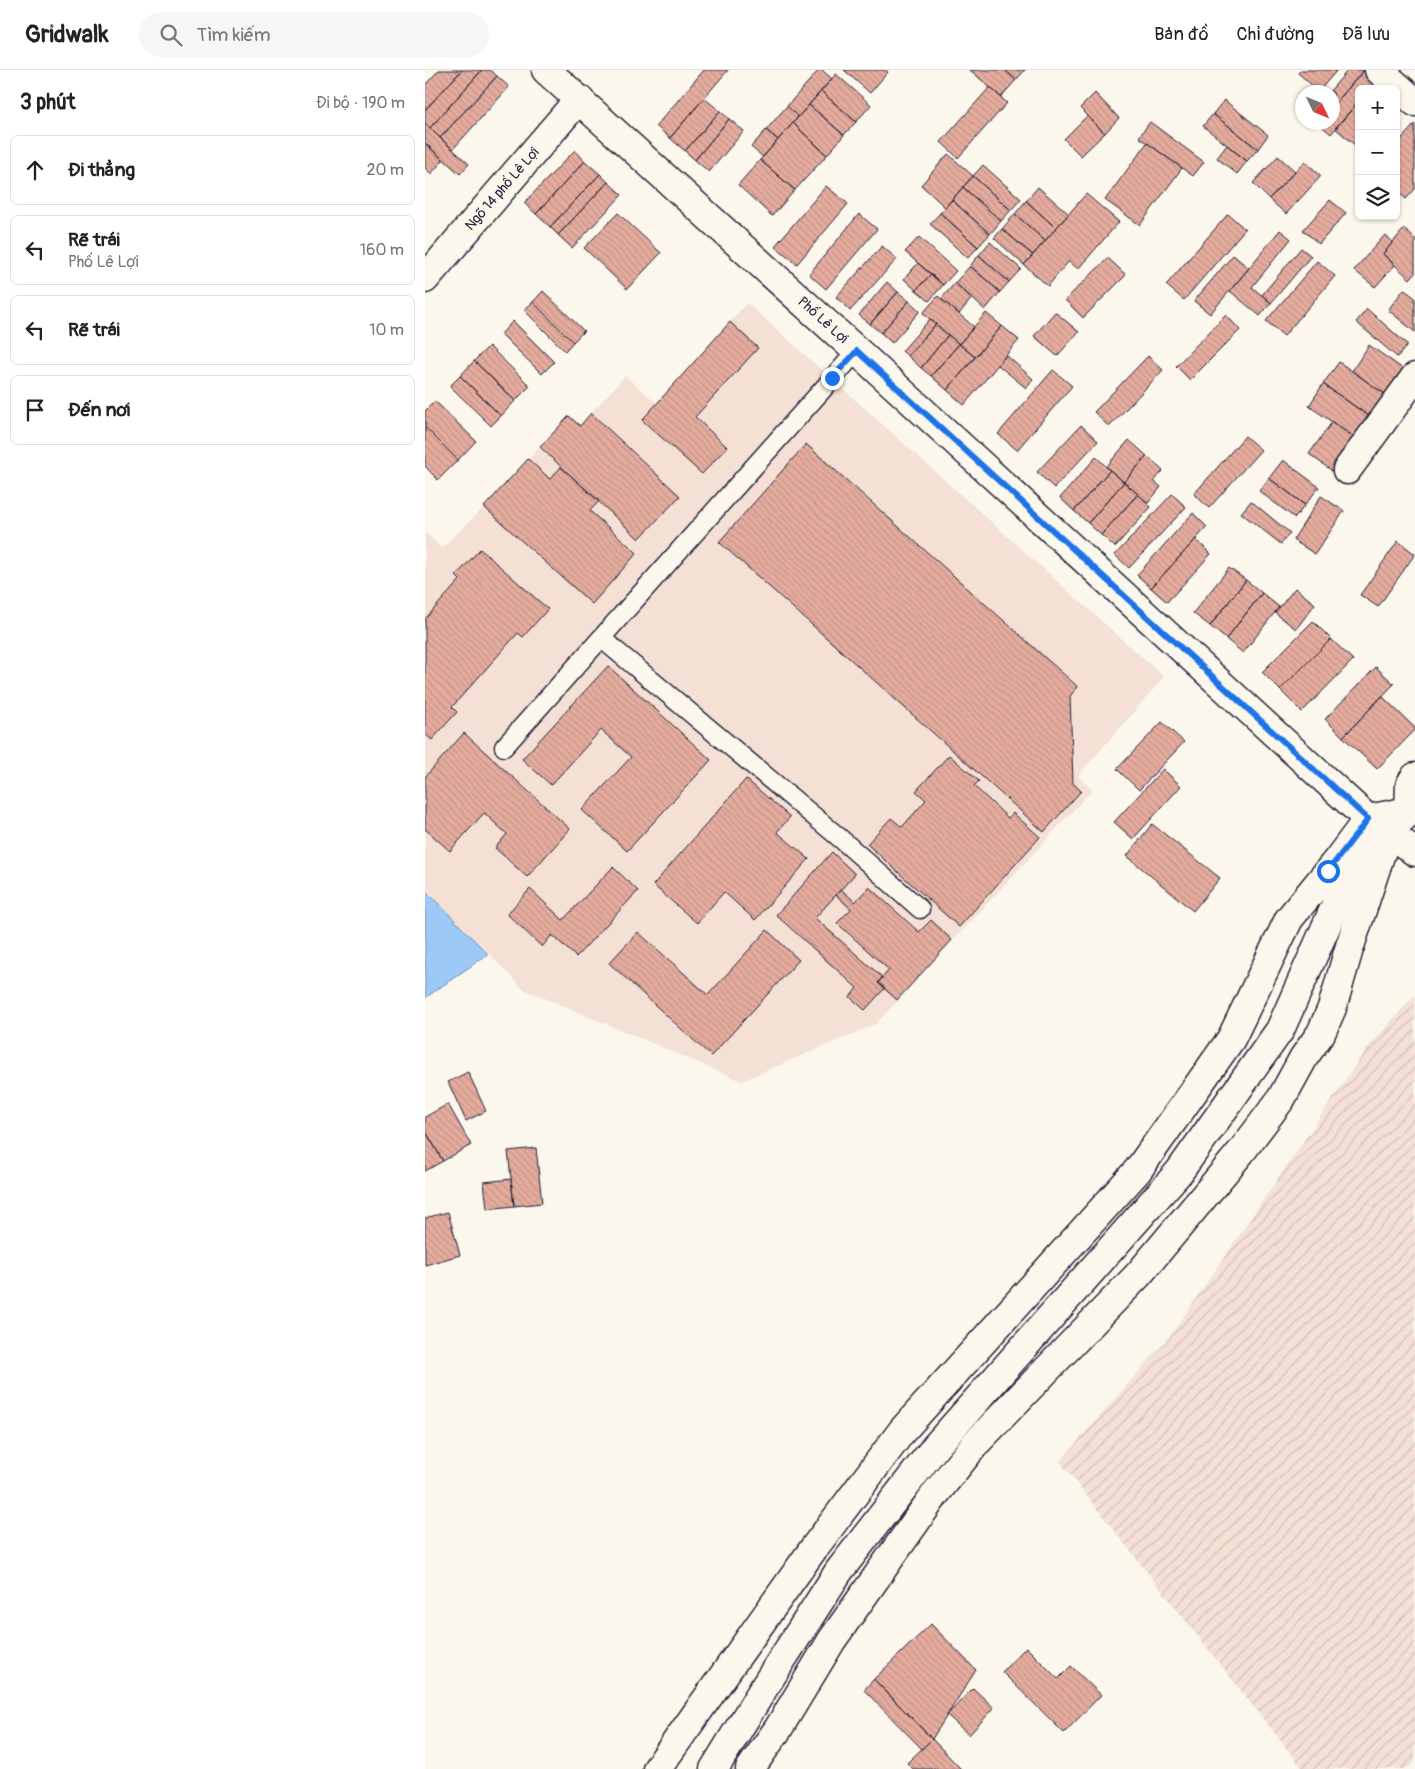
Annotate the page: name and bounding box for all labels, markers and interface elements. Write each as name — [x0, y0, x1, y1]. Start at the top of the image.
search box — [139, 12, 489, 57]
text: Gridwalk — [25, 20, 109, 49]
icon: search — [157, 21, 185, 49]
text: Tìm kiếm — [197, 23, 271, 47]
text: Bản đồ — [1154, 23, 1209, 46]
text: Chỉ đường — [1237, 23, 1314, 46]
text: Đã lưu — [1342, 23, 1390, 46]
north arrow — [1295, 85, 1340, 130]
map controls — [1355, 85, 1400, 220]
button: + — [1355, 85, 1400, 130]
text: 3 phút — [20, 89, 75, 116]
text: Đi bộ · 190 m — [316, 93, 405, 113]
button: − — [1355, 130, 1400, 175]
street label: Ngõ 14 phố Lê Lợi — [461, 143, 543, 234]
icon: ahead — [21, 156, 49, 184]
text: Đi thẳng — [68, 158, 135, 182]
text: 20 m — [366, 160, 404, 180]
button: layers — [1355, 175, 1400, 220]
text: Rẽ trái — [68, 228, 120, 252]
icon: left — [21, 236, 49, 264]
text: 160 m — [360, 240, 404, 260]
text: Phố Lê Lợi — [68, 252, 139, 272]
street label: Phố Lê Lợi — [794, 292, 853, 347]
icon: left — [21, 316, 49, 344]
text: Rẽ trái — [68, 318, 120, 342]
text: 10 m — [369, 320, 404, 340]
route end — [821, 367, 844, 390]
icon: arrive — [21, 396, 49, 424]
text: Đến nơi — [68, 398, 130, 422]
route start — [1317, 860, 1340, 883]

